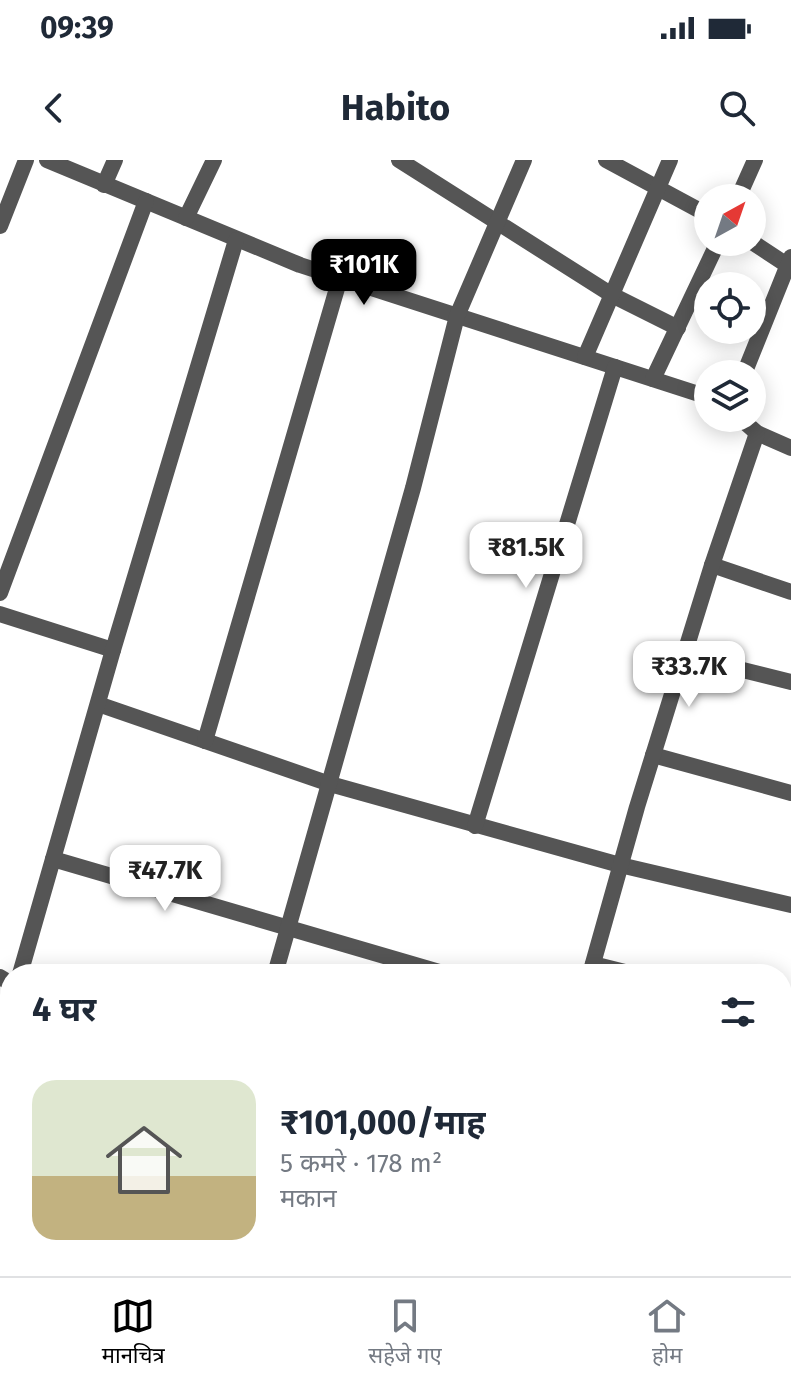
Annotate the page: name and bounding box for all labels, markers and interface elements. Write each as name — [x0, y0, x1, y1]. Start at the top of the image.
text: 09:39 — [40, 10, 114, 46]
icon: back — [32, 86, 76, 130]
text: Habito — [341, 86, 450, 130]
icon: search — [715, 86, 759, 130]
north arrow — [694, 184, 766, 256]
map controls — [694, 184, 766, 432]
pin: ₹101K — [308, 239, 420, 307]
text: ₹101K — [329, 249, 399, 280]
button: locate — [694, 272, 766, 344]
button: layers — [694, 360, 766, 432]
pin: ₹81.5K — [461, 522, 591, 590]
text: ₹81.5K — [487, 532, 565, 563]
pin: ₹33.7K — [624, 641, 754, 709]
text: ₹33.7K — [651, 651, 727, 682]
pin: ₹47.7K — [100, 845, 230, 913]
text: ₹47.7K — [128, 855, 202, 886]
text: 4 घर — [32, 989, 96, 1030]
icon: filters — [716, 990, 760, 1034]
text: ₹101,000/माह — [280, 1102, 486, 1143]
icon: home — [96, 1112, 192, 1208]
text: 5 कमरे · 178 m² — [280, 1148, 442, 1179]
text: मकान — [280, 1183, 337, 1214]
tab: मानचित्र — [102, 1294, 165, 1372]
tab: सहेजे गए — [368, 1294, 442, 1372]
tab: होम — [645, 1294, 689, 1372]

